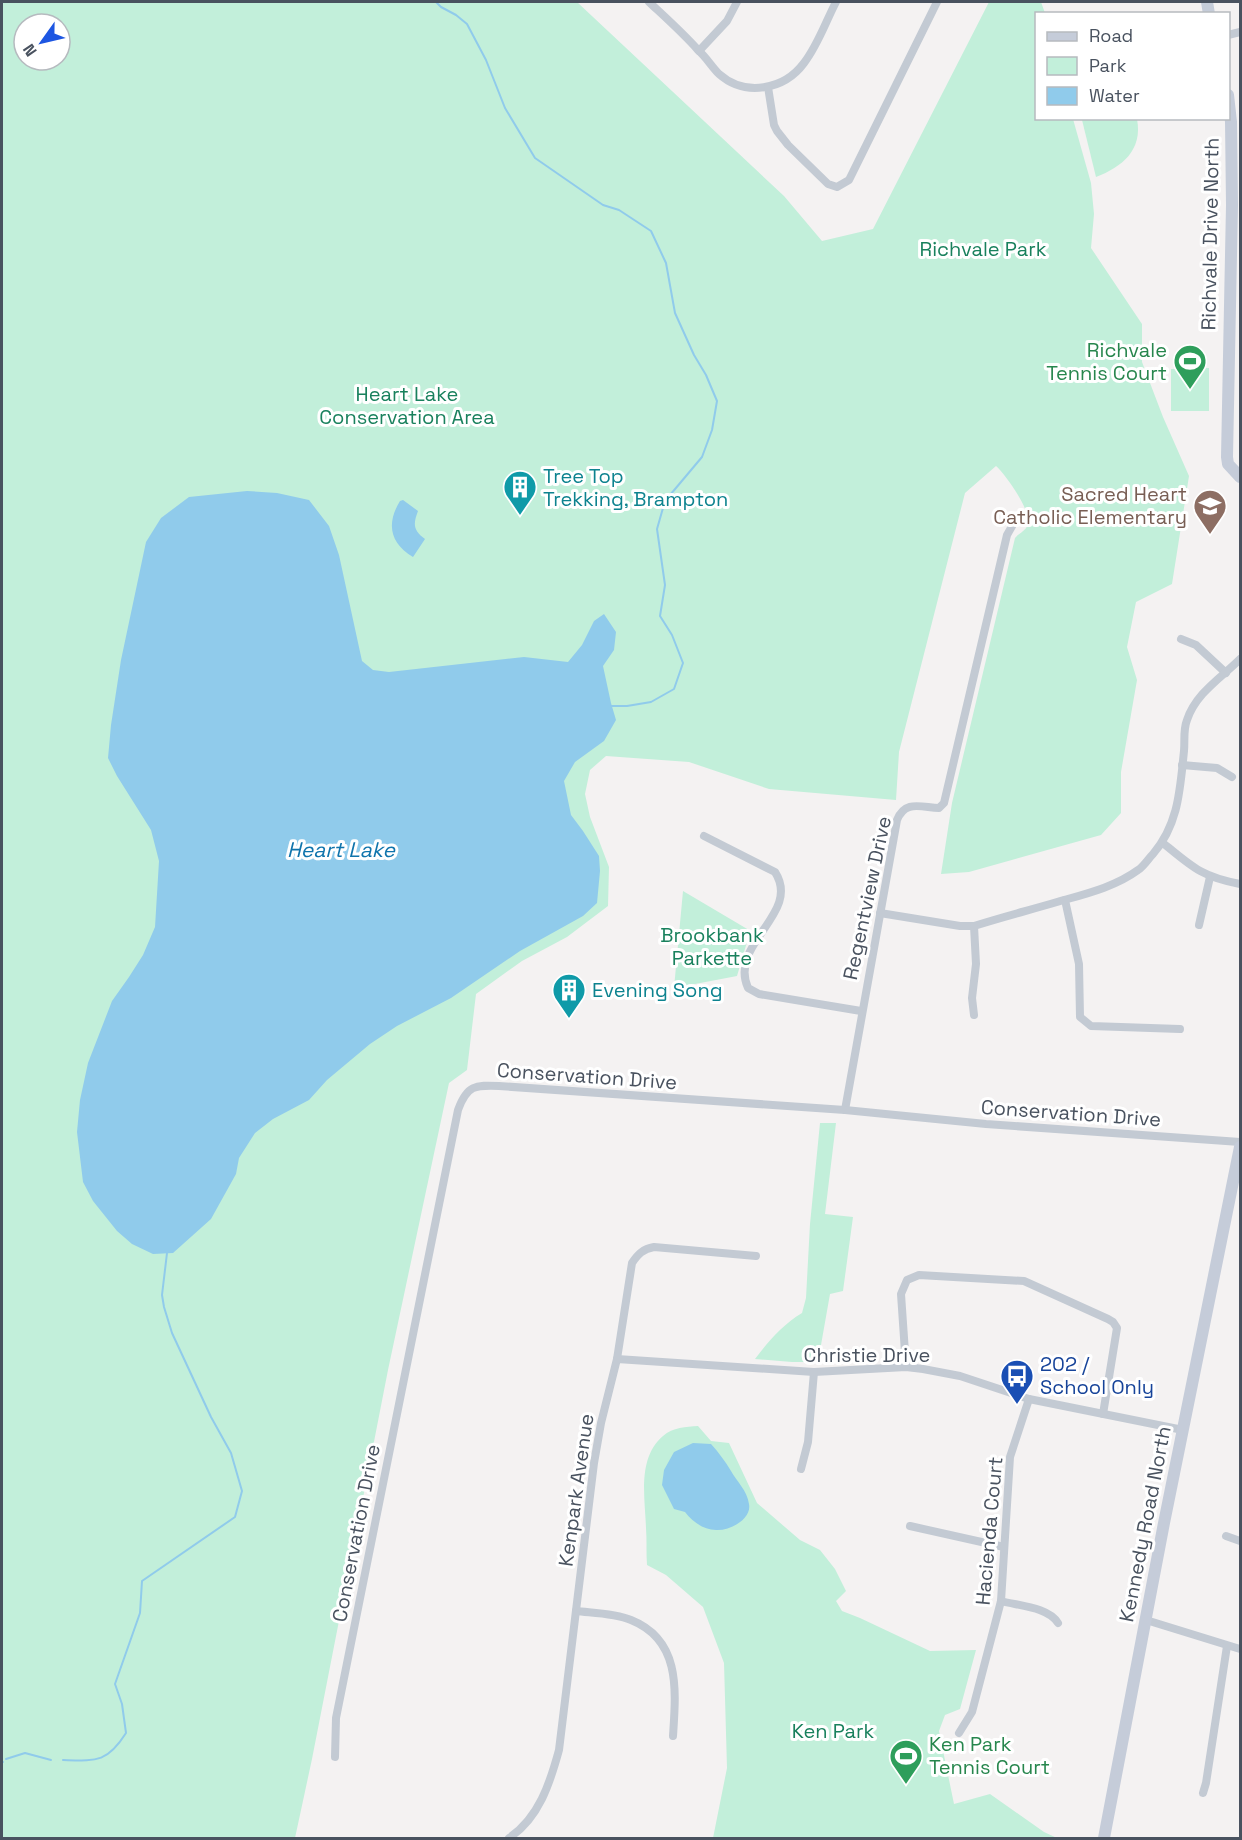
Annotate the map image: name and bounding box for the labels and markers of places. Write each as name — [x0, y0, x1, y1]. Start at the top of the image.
place label: Richvale Tennis Court — [1046, 337, 1167, 386]
sports icon: Richvale Tennis Court — [1172, 343, 1208, 390]
place label: Tree Top Trekking, Brampton — [543, 463, 728, 512]
building icon: Tree Top Trekking, Brampton — [502, 469, 538, 516]
place label: Sacred Heart Catholic Elementary — [993, 481, 1187, 530]
school or university icon: Sacred Heart Catholic Elementary — [1192, 488, 1228, 535]
building icon: Evening Song — [551, 972, 587, 1019]
place label: Evening Song — [592, 977, 723, 1003]
place label: 202 / School Only — [1040, 1351, 1154, 1400]
bus stop icon: 202 / School Only — [999, 1358, 1035, 1405]
place label: Ken Park Tennis Court — [929, 1731, 1050, 1780]
sports icon: Ken Park Tennis Court — [888, 1738, 924, 1785]

